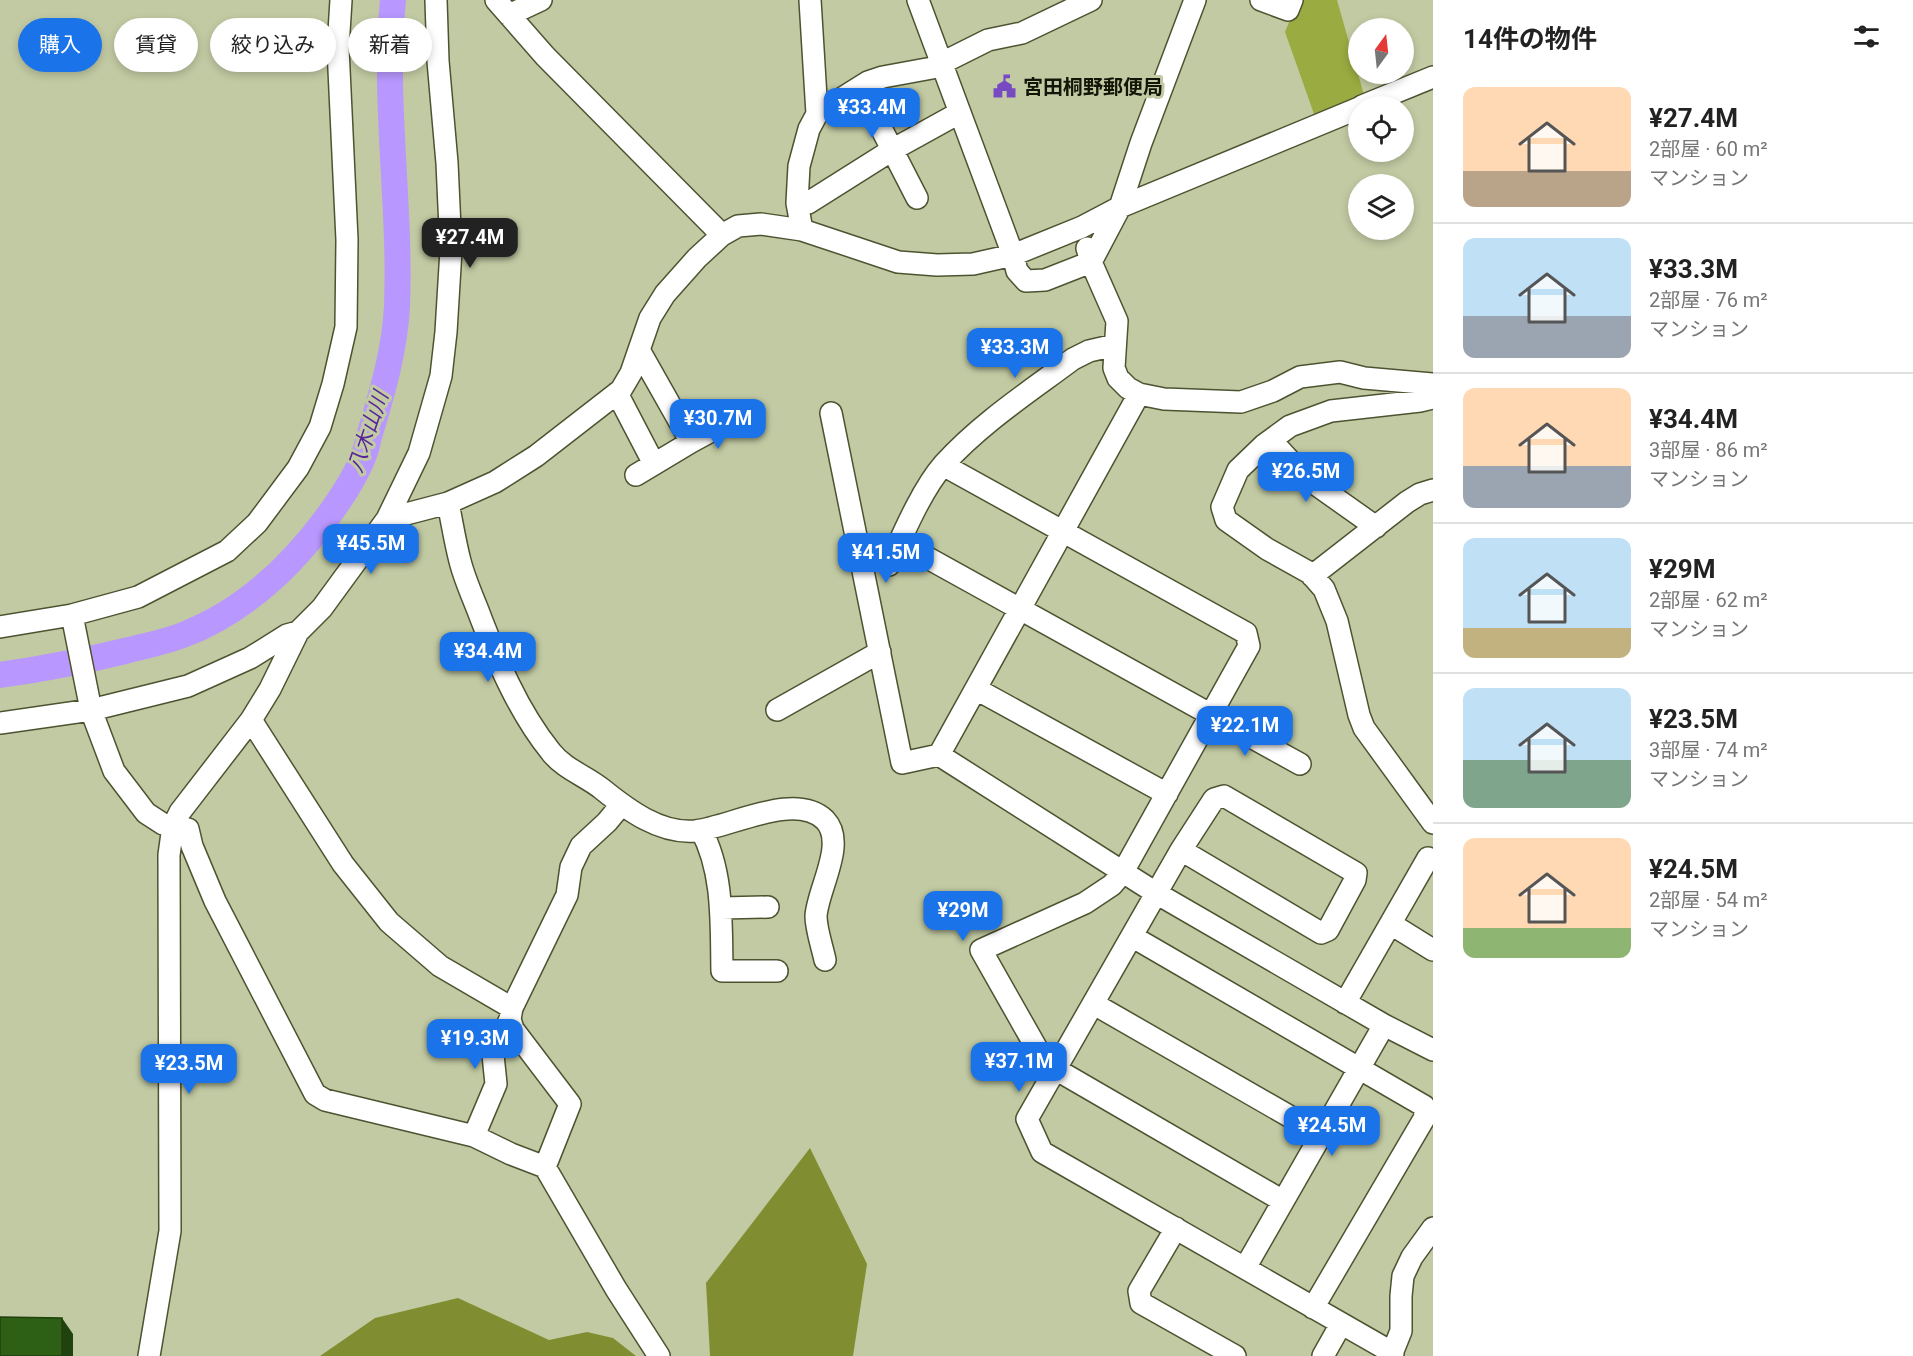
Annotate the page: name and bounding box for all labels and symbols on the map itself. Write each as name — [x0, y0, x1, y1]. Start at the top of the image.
north arrow — [1348, 18, 1414, 84]
public building icon: 宮田桐野郵便局 — [992, 74, 1018, 100]
place label: 宮田桐野郵便局 — [1023, 75, 1163, 99]
pin: ¥33.4M — [823, 88, 921, 139]
pin: ¥27.4M — [421, 218, 519, 269]
pin: ¥33.3M — [966, 328, 1064, 379]
water label: 八木山川 — [343, 386, 394, 476]
pin: ¥30.7M — [669, 399, 767, 450]
pin: ¥26.5M — [1257, 452, 1355, 503]
pin: ¥45.5M — [322, 524, 420, 575]
pin: ¥41.5M — [837, 533, 935, 584]
pin: ¥34.4M — [439, 632, 537, 683]
pin: ¥22.1M — [1196, 706, 1294, 757]
pin: ¥29M — [927, 891, 999, 942]
pin: ¥19.3M — [426, 1019, 524, 1070]
pin: ¥37.1M — [970, 1042, 1068, 1093]
pin: ¥23.5M — [140, 1044, 238, 1095]
pin: ¥24.5M — [1283, 1106, 1381, 1157]

